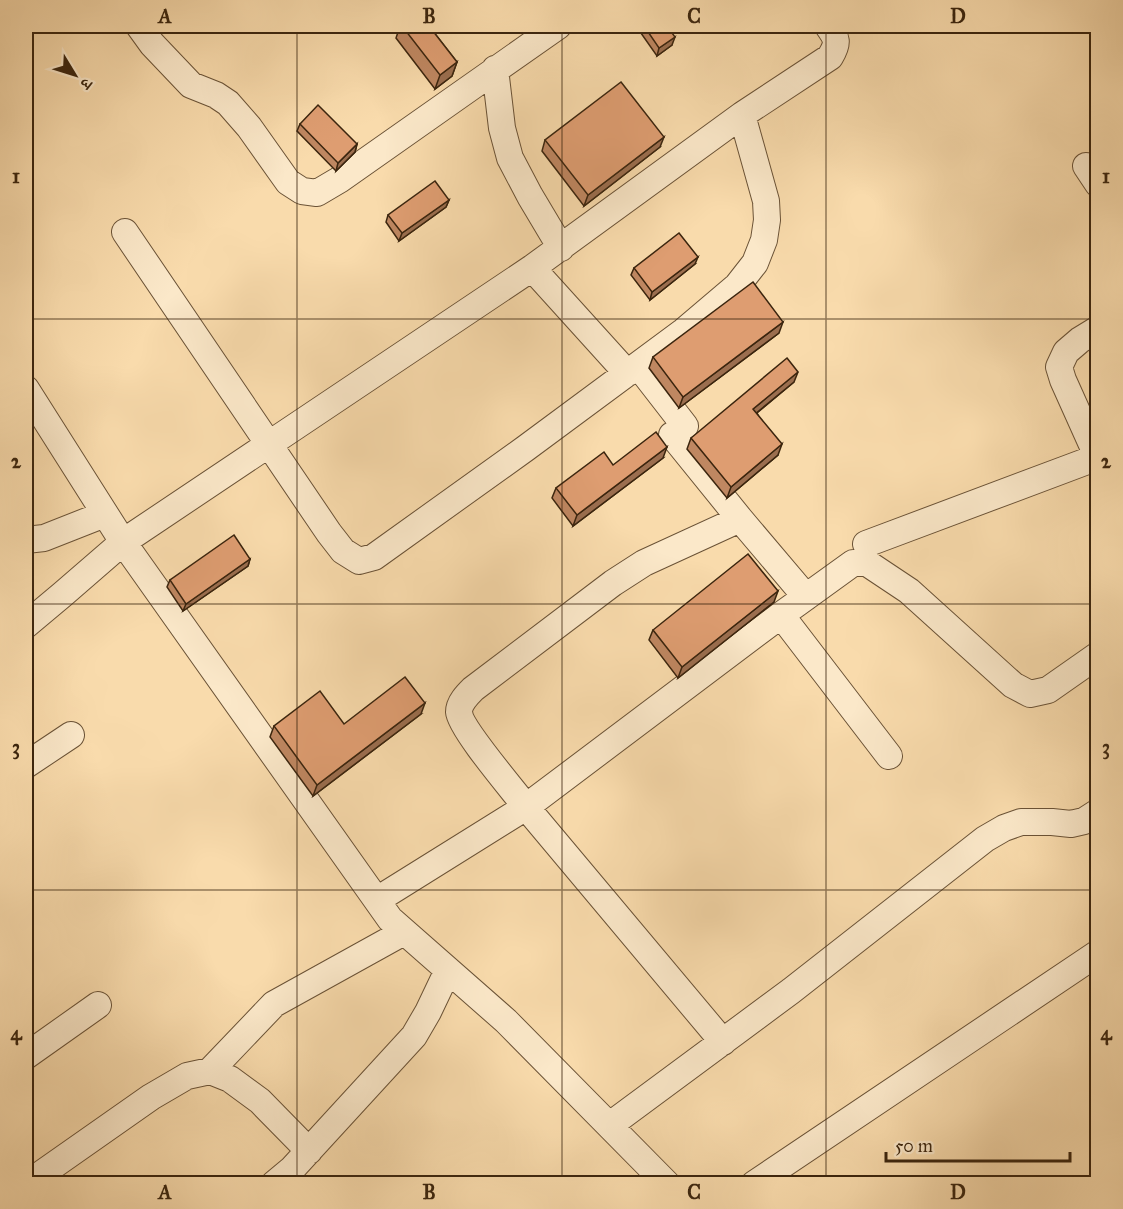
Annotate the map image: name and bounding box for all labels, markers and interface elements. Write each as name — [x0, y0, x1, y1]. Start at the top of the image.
text: A — [156, 4, 172, 28]
text: B — [422, 4, 436, 28]
text: C — [687, 4, 701, 28]
text: D — [950, 4, 966, 28]
north arrow — [45, 45, 105, 105]
text: उ — [75, 74, 97, 94]
text: 1 — [12, 164, 20, 188]
text: 1 — [1102, 164, 1110, 188]
text: 2 — [11, 449, 22, 473]
text: 2 — [1101, 449, 1112, 473]
text: 3 — [12, 735, 20, 760]
text: 3 — [1102, 735, 1110, 760]
text: 4 — [10, 1021, 22, 1046]
text: 4 — [1100, 1021, 1112, 1046]
scale bar — [886, 1125, 1070, 1163]
text: 50 m — [895, 1135, 933, 1157]
text: A — [156, 1180, 172, 1204]
text: B — [422, 1180, 436, 1204]
text: C — [687, 1180, 701, 1204]
text: D — [950, 1180, 966, 1204]

